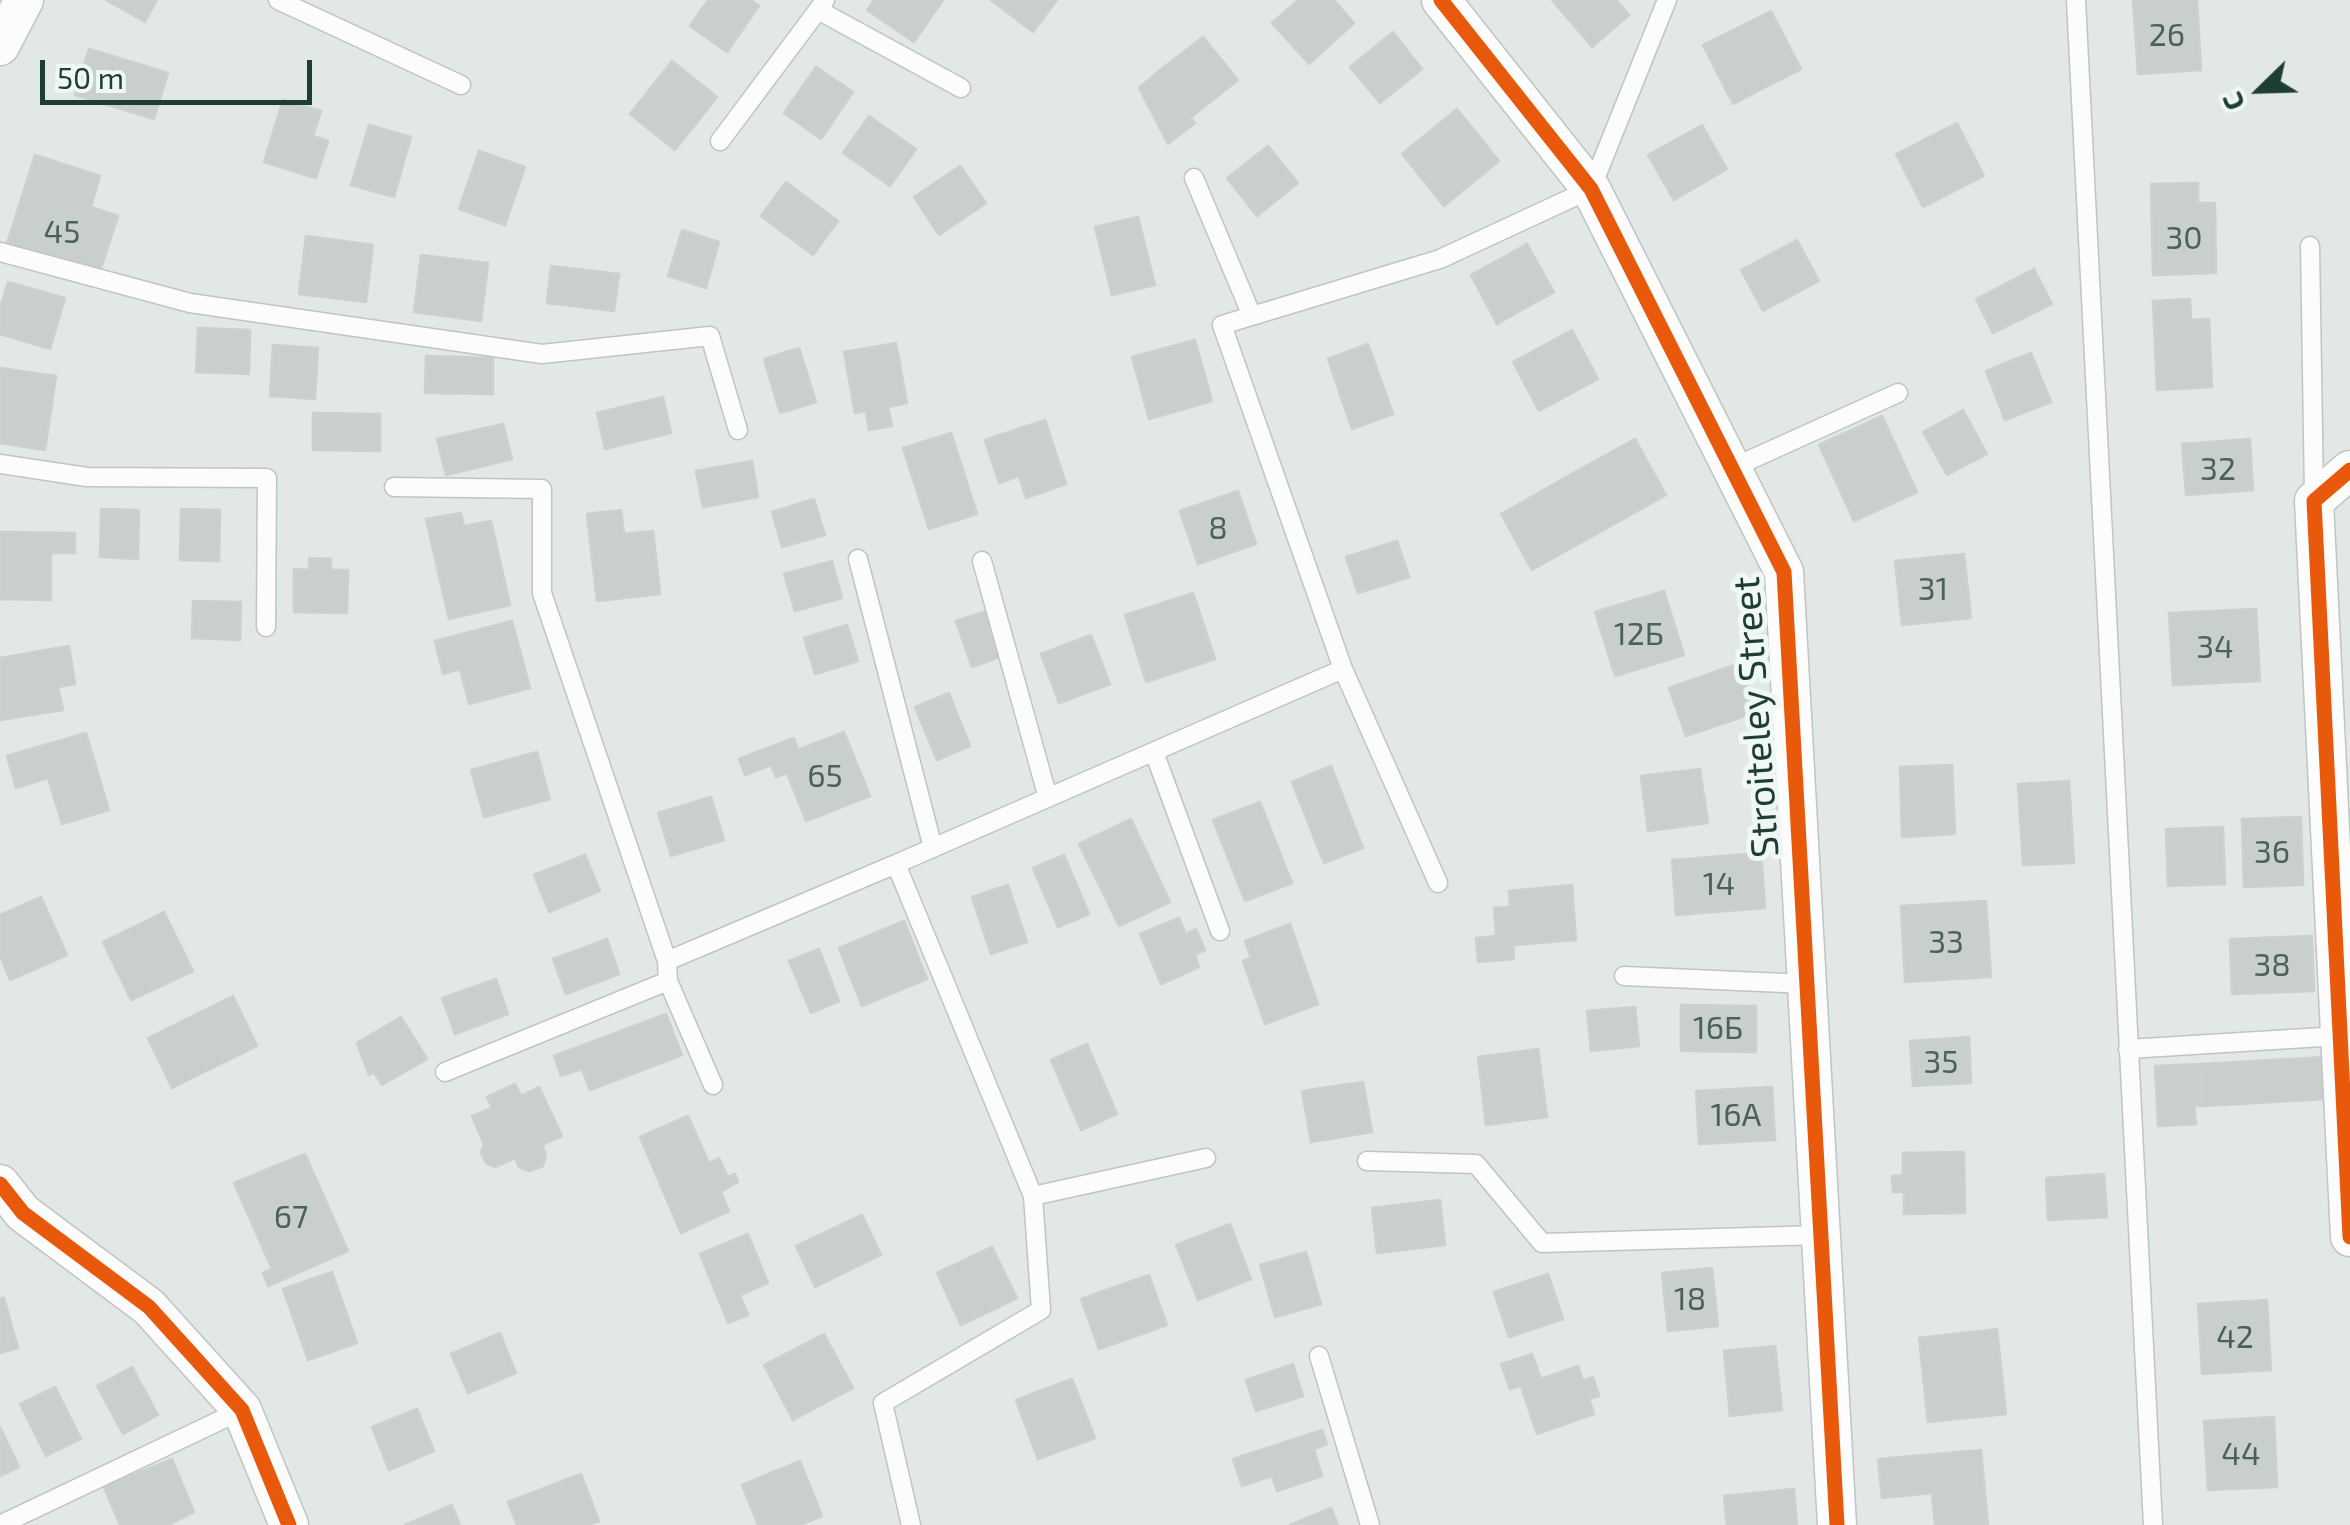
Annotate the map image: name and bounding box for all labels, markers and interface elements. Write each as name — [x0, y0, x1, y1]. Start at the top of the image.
house number: 26 — [2149, 16, 2185, 54]
scale bar — [45, 40, 318, 102]
north arrow — [2210, 40, 2310, 140]
text: 50 m — [57, 59, 124, 95]
text: С — [2214, 87, 2251, 116]
house number: 45 — [44, 213, 80, 251]
house number: 30 — [2165, 219, 2203, 257]
house number: 32 — [2200, 450, 2236, 488]
house number: 8 — [1208, 509, 1228, 547]
house number: 31 — [1918, 570, 1948, 608]
street label: Stroiteley Street — [1723, 575, 1789, 859]
house number: 12Б — [1614, 615, 1664, 653]
house number: 34 — [2196, 628, 2234, 666]
house number: 65 — [807, 757, 843, 795]
house number: 36 — [2254, 833, 2290, 871]
house number: 14 — [1703, 865, 1735, 903]
house number: 33 — [1928, 923, 1964, 961]
house number: 38 — [2253, 946, 2291, 984]
house number: 16Б — [1693, 1009, 1743, 1047]
house number: 35 — [1924, 1043, 1958, 1081]
house number: 16А — [1711, 1096, 1761, 1134]
house number: 67 — [274, 1198, 308, 1236]
house number: 18 — [1674, 1280, 1706, 1318]
house number: 42 — [2216, 1318, 2254, 1356]
house number: 44 — [2221, 1435, 2261, 1473]

